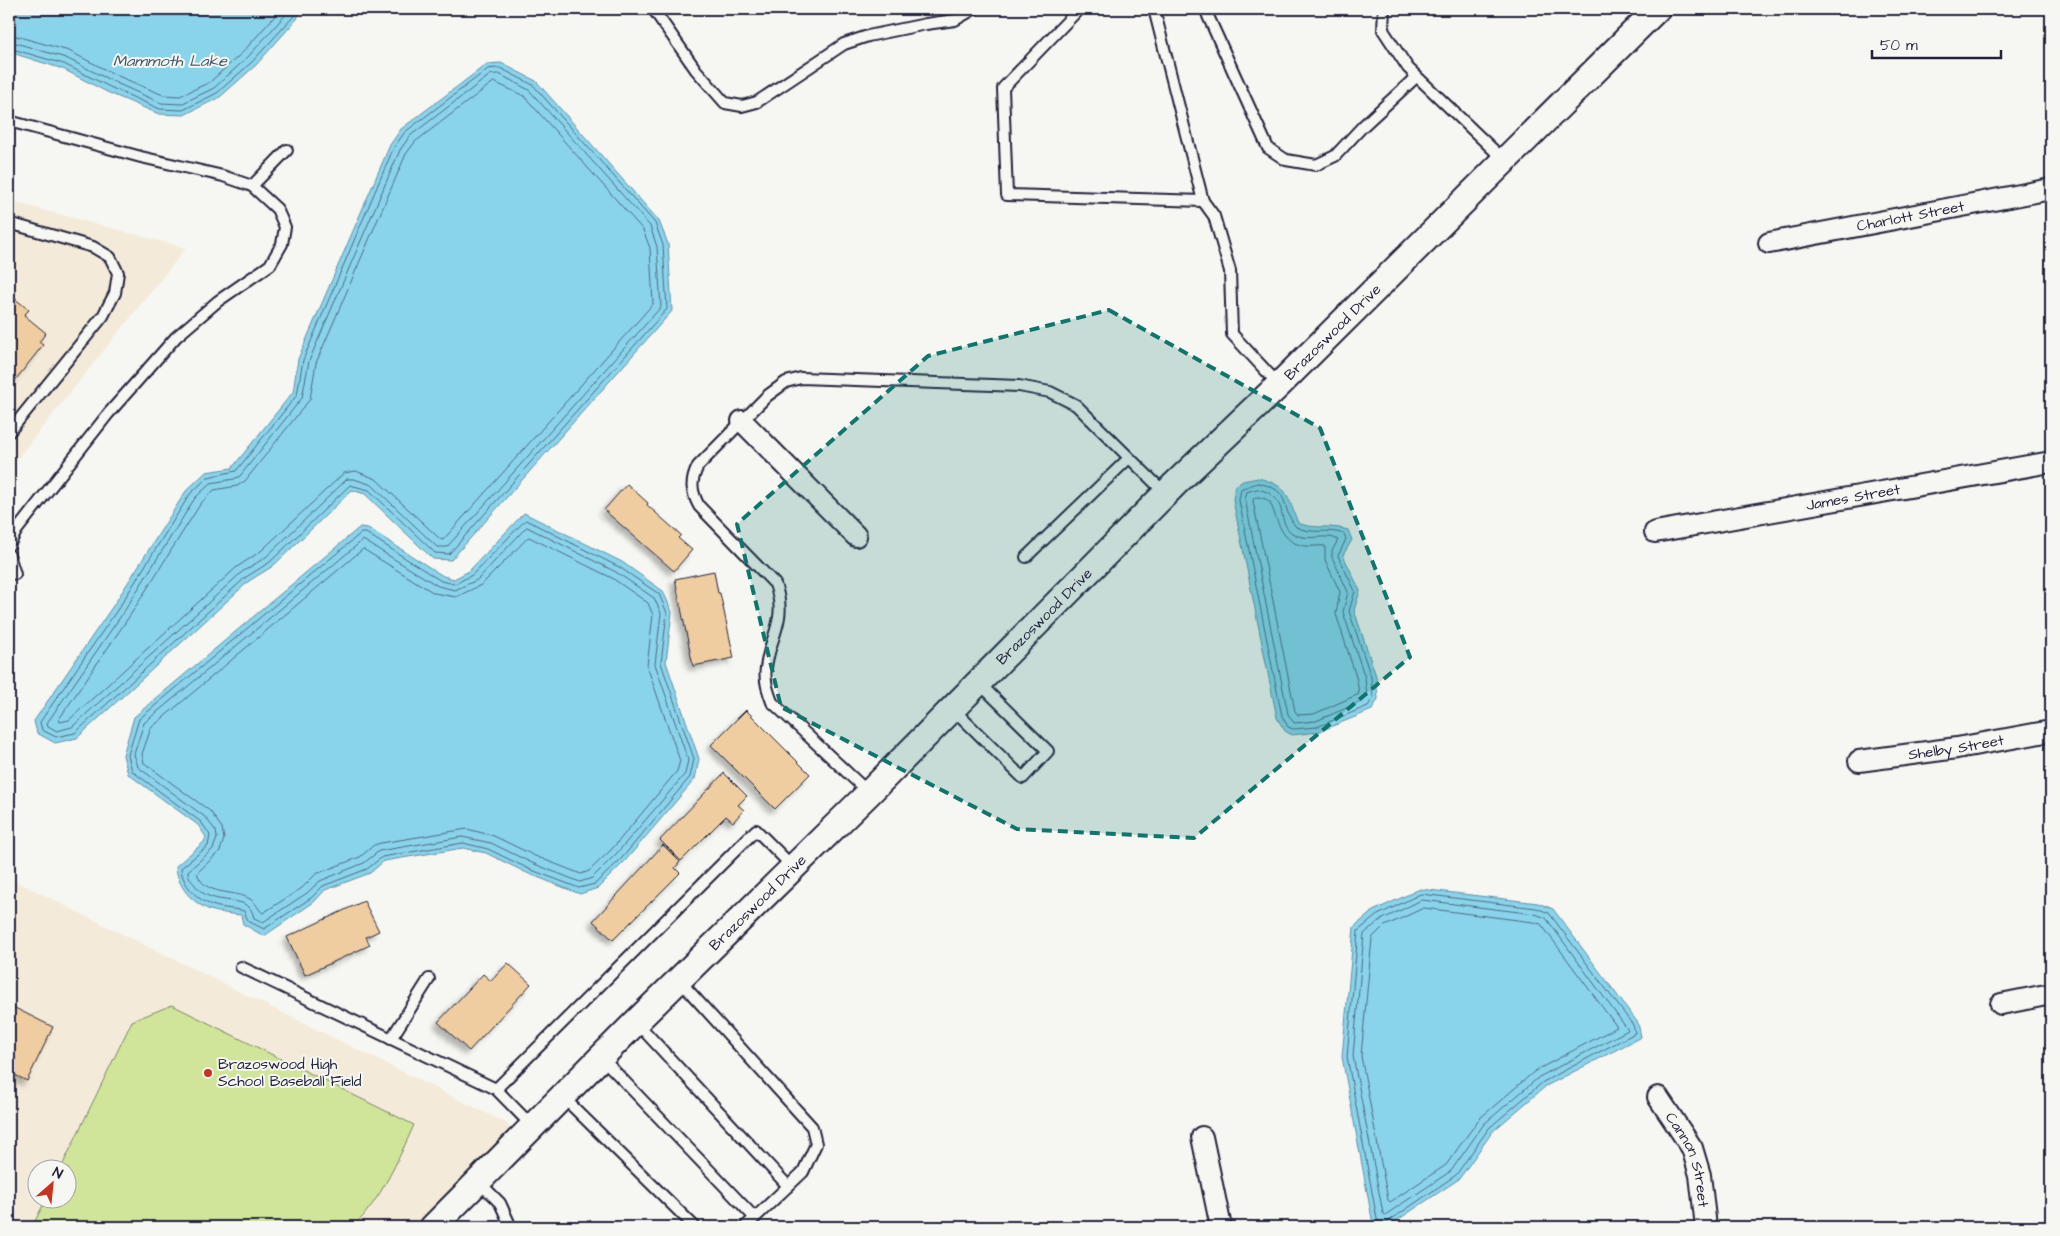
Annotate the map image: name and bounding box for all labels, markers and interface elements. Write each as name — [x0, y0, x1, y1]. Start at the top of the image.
scale bar — [1872, 28, 2001, 60]
text: 50 m — [1880, 35, 1918, 56]
water label: Mammoth Lake — [113, 50, 228, 72]
street label: Charlott Street — [1855, 195, 1966, 237]
street label: Brazoswood Drive — [1279, 279, 1386, 385]
street label: James Street — [1804, 478, 1902, 516]
street label: Brazoswood Drive — [991, 563, 1097, 669]
street label: Shelby Street — [1907, 729, 2006, 765]
street label: Brazoswood Drive — [704, 850, 811, 955]
place label: Brazoswood High School Baseball Field — [218, 1054, 362, 1092]
marker: Brazoswood High School Baseball Field — [202, 1067, 214, 1079]
street label: Cannon Street — [1660, 1108, 1714, 1208]
north arrow — [28, 1158, 78, 1208]
text: N — [49, 1162, 66, 1184]

